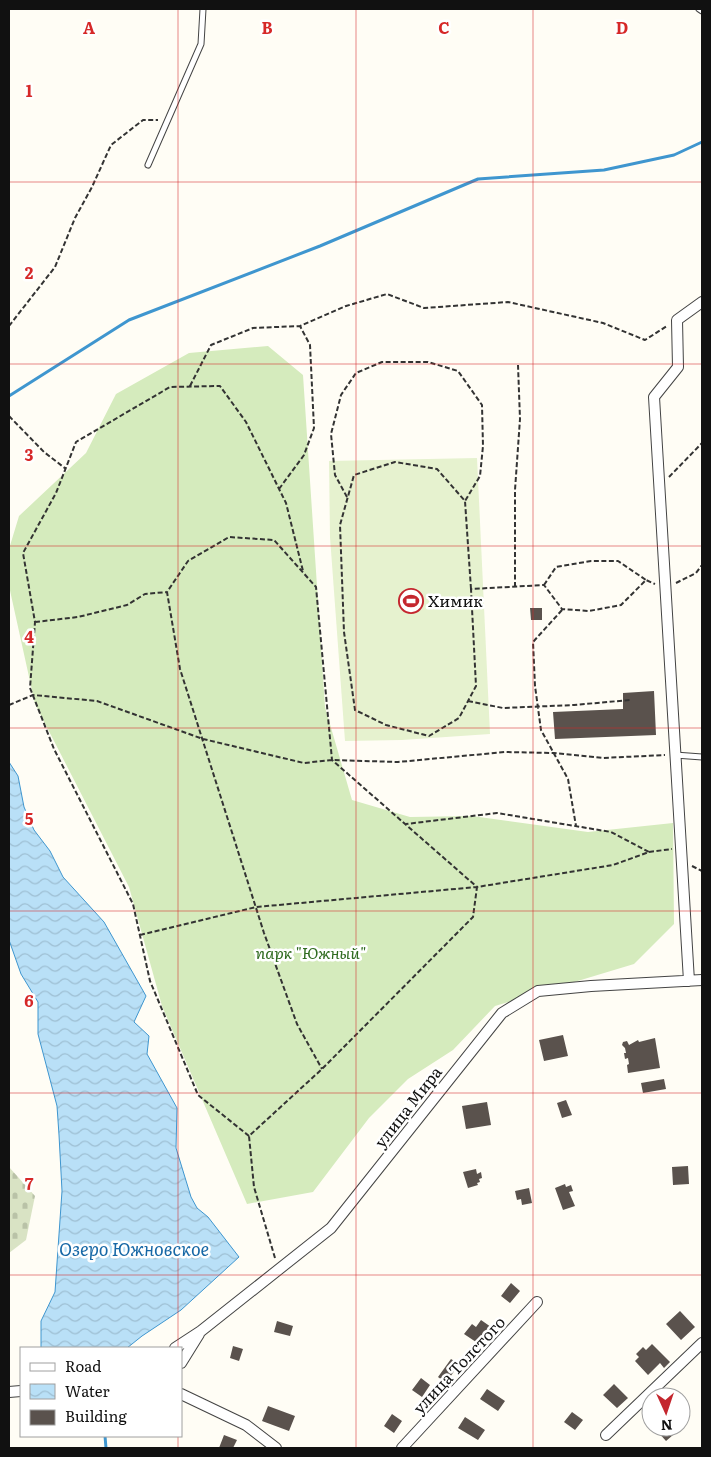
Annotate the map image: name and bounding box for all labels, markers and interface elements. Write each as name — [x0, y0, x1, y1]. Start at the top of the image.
text: A — [83, 15, 95, 39]
text: B — [261, 15, 273, 39]
text: C — [438, 15, 450, 39]
text: D — [616, 15, 628, 39]
text: 1 — [26, 78, 33, 102]
text: 2 — [25, 260, 34, 284]
text: 3 — [25, 442, 34, 466]
sports icon: Химик — [398, 588, 424, 614]
place label: Химик — [428, 588, 483, 612]
text: 4 — [24, 624, 34, 648]
text: 5 — [25, 806, 34, 830]
park label: парк "Южный" — [256, 940, 366, 964]
text: 6 — [24, 988, 34, 1012]
street label: улица Мира — [368, 1060, 447, 1152]
text: 7 — [25, 1171, 34, 1195]
water label: Озеро Южновское — [59, 1235, 209, 1262]
street label: улица Толстого — [406, 1310, 510, 1419]
legend — [20, 1347, 182, 1437]
text: Road — [65, 1354, 101, 1377]
text: Water — [65, 1379, 110, 1402]
north arrow — [641, 1387, 691, 1437]
text: Building — [65, 1404, 127, 1427]
text: N — [660, 1416, 673, 1436]

